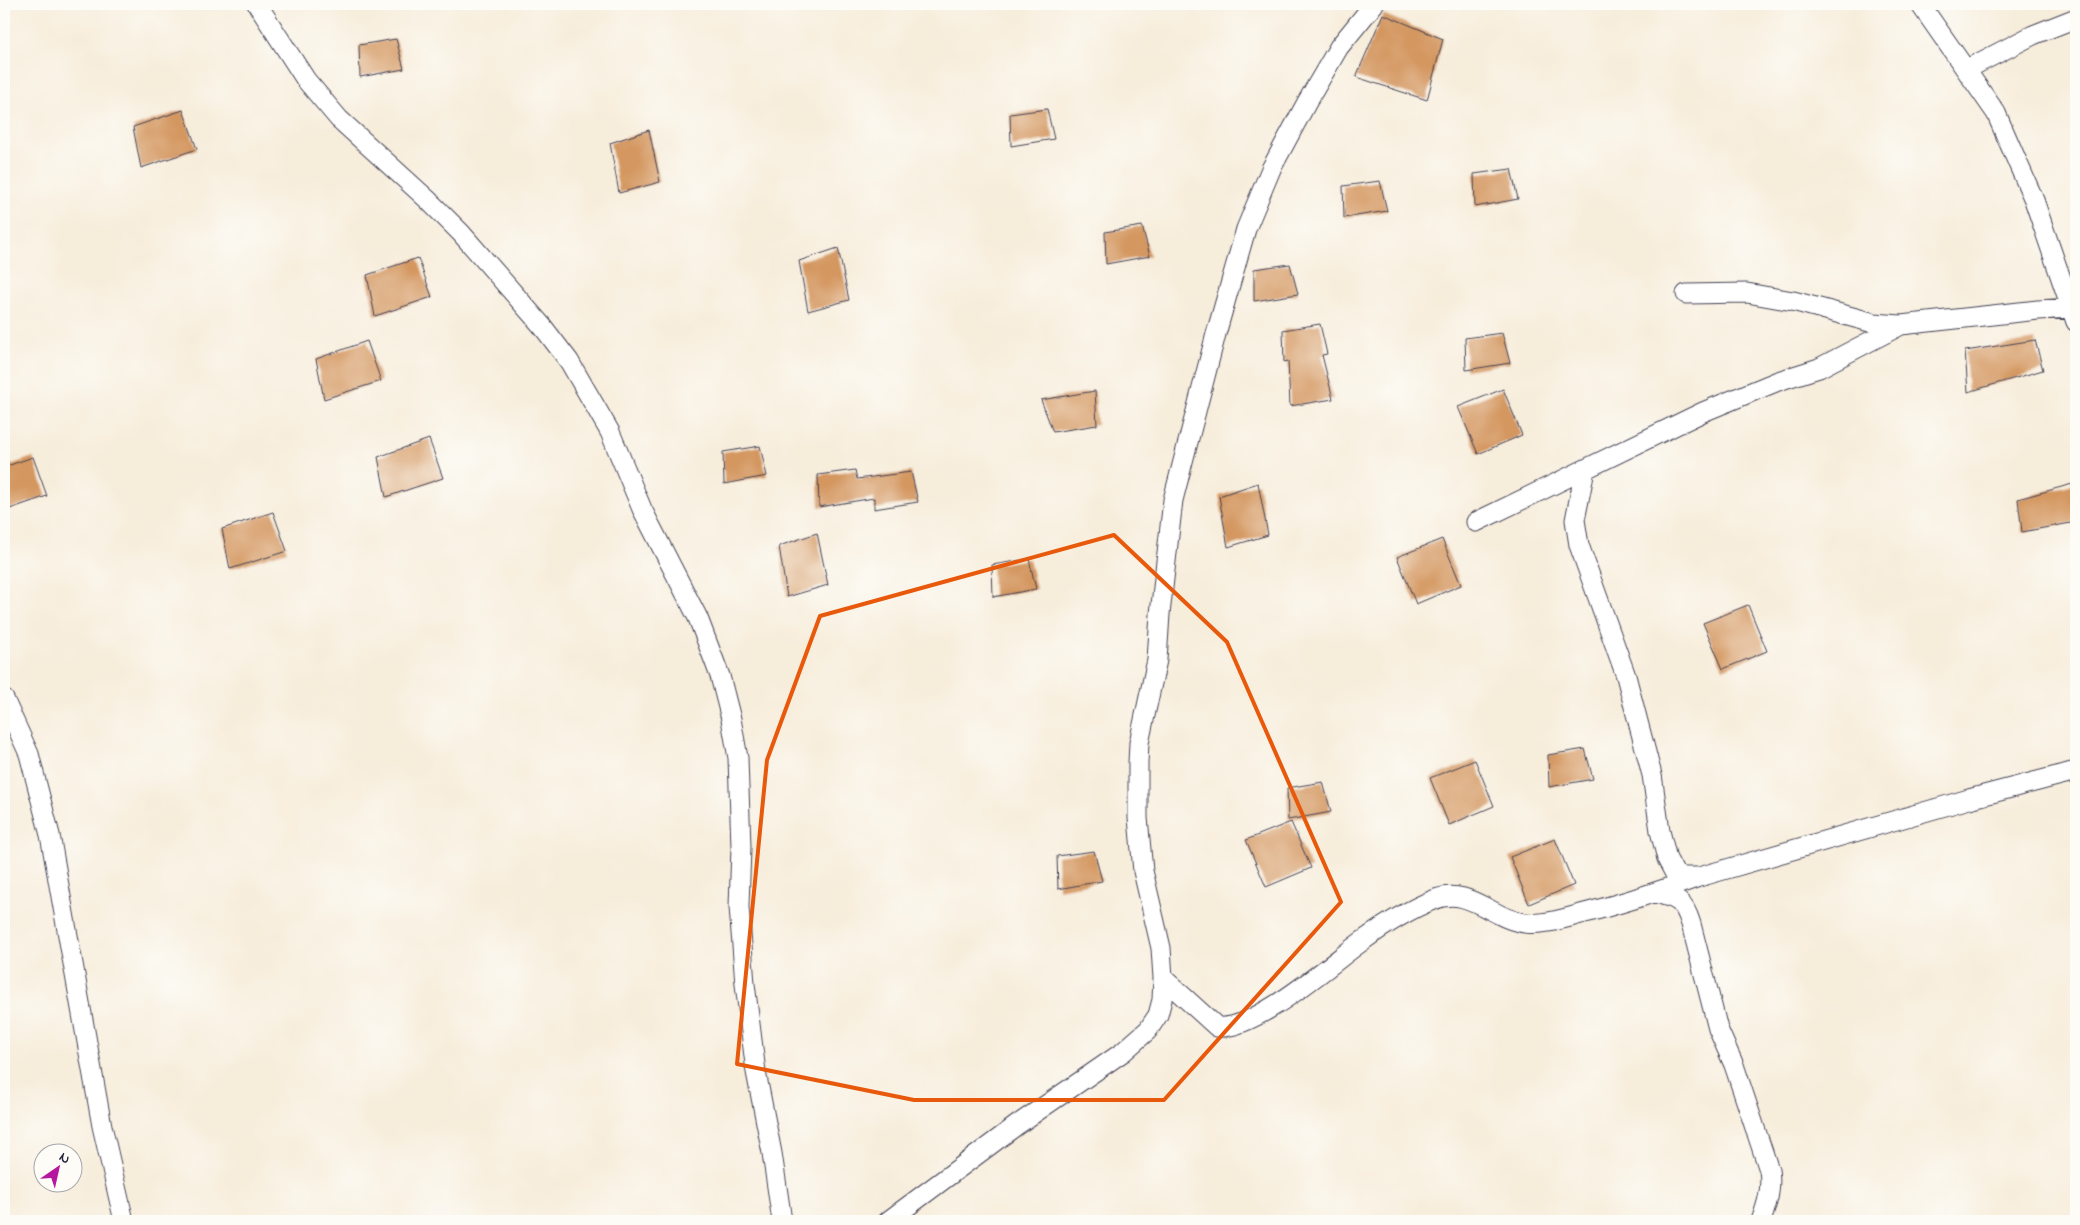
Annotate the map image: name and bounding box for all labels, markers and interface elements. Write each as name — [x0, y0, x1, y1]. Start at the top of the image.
north arrow — [32, 1142, 82, 1192]
text: N — [55, 1147, 74, 1170]

